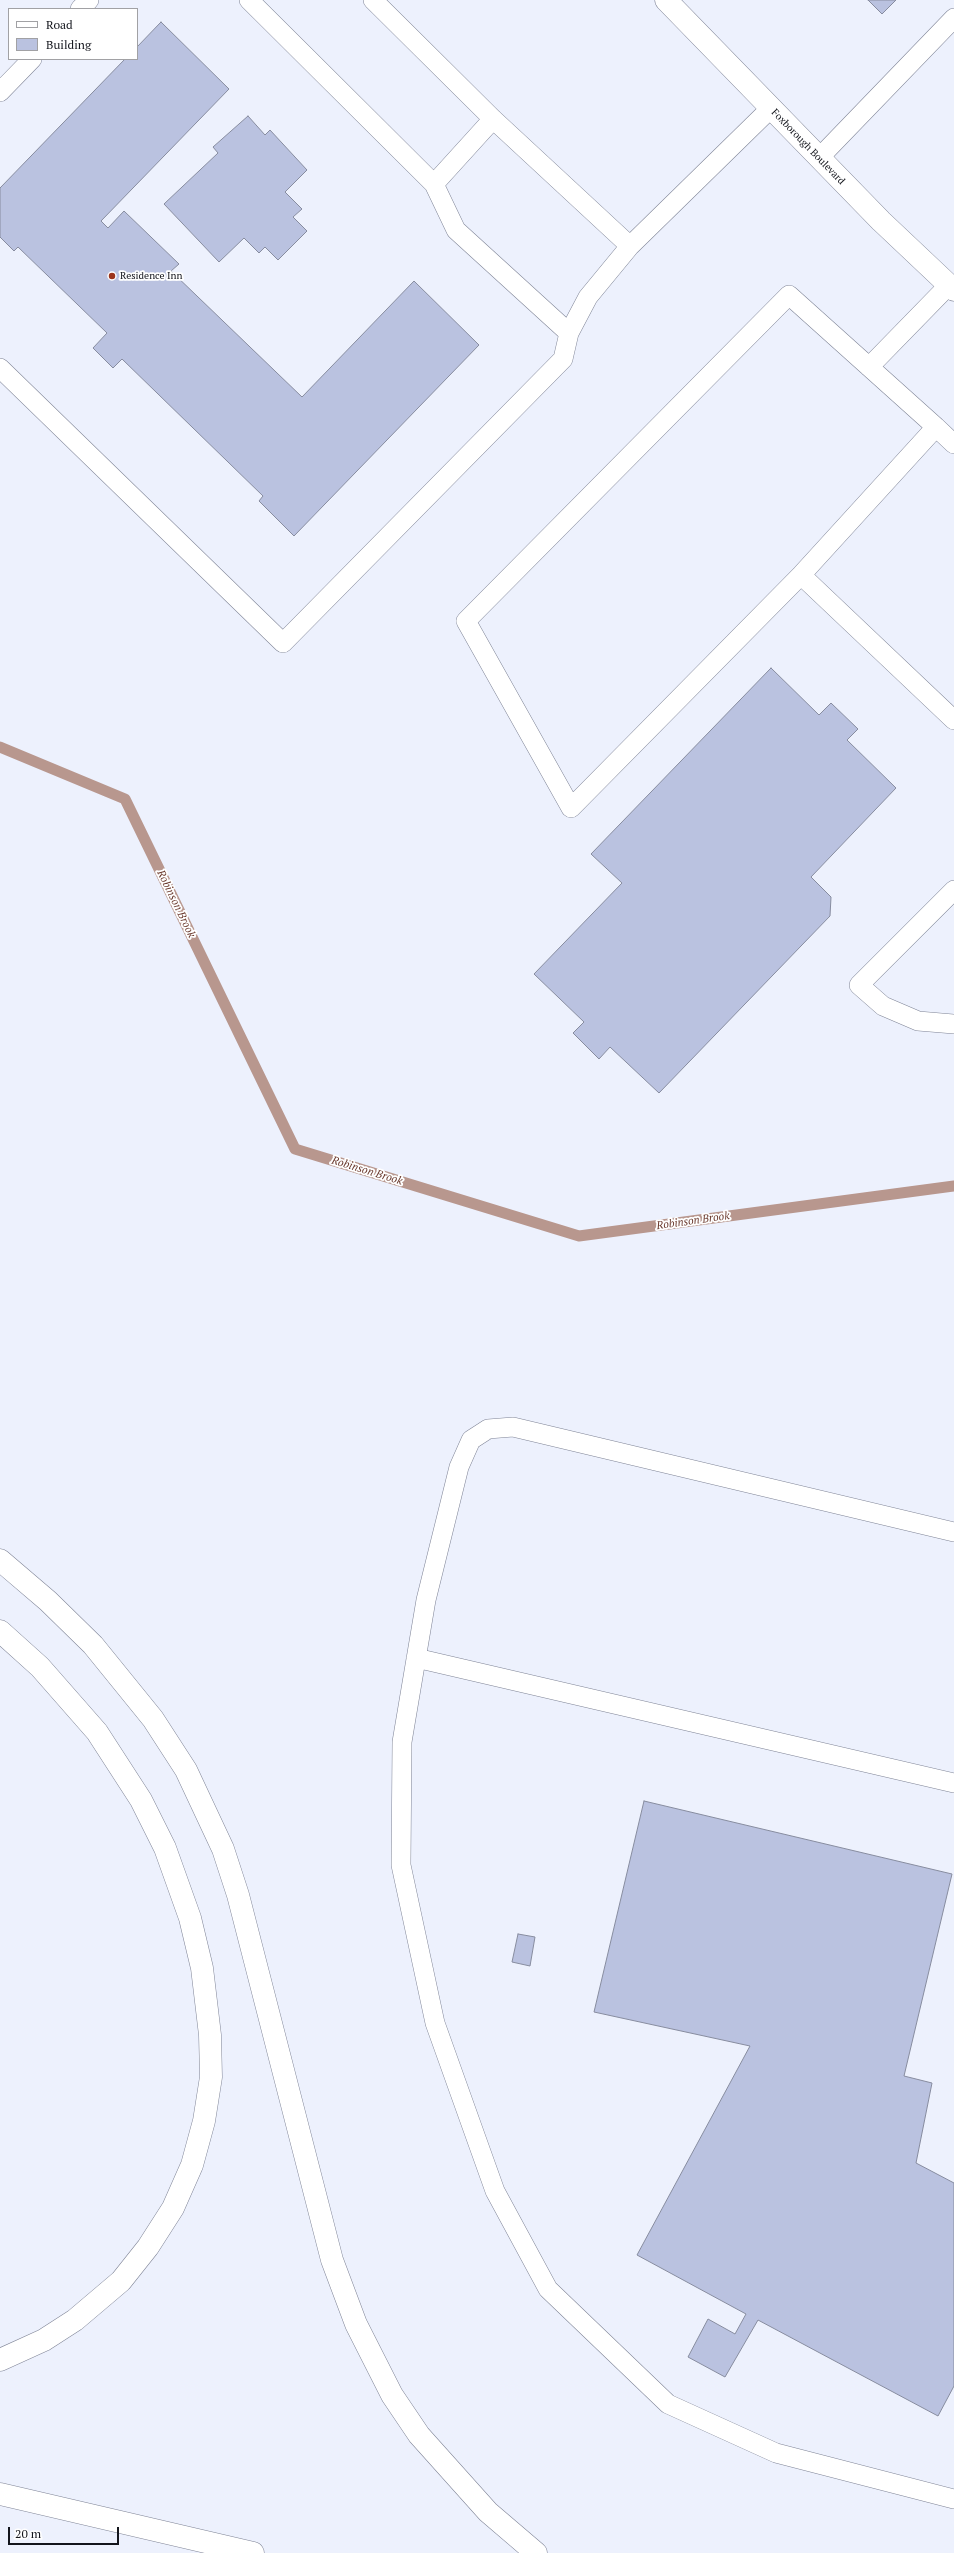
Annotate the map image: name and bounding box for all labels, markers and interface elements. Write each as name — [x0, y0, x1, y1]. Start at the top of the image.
legend — [8, 8, 138, 60]
text: Road — [46, 17, 73, 32]
text: Building — [46, 37, 91, 52]
street label: Foxborough Boulevard — [769, 107, 847, 187]
place label: Residence Inn — [120, 270, 182, 282]
marker: Residence Inn — [107, 271, 117, 281]
water label: Robinson Brook — [154, 868, 198, 940]
water label: Robinson Brook — [330, 1154, 404, 1188]
water label: Robinson Brook — [656, 1209, 730, 1233]
scale bar — [10, 2519, 121, 2545]
text: 20 m — [15, 2526, 41, 2541]

